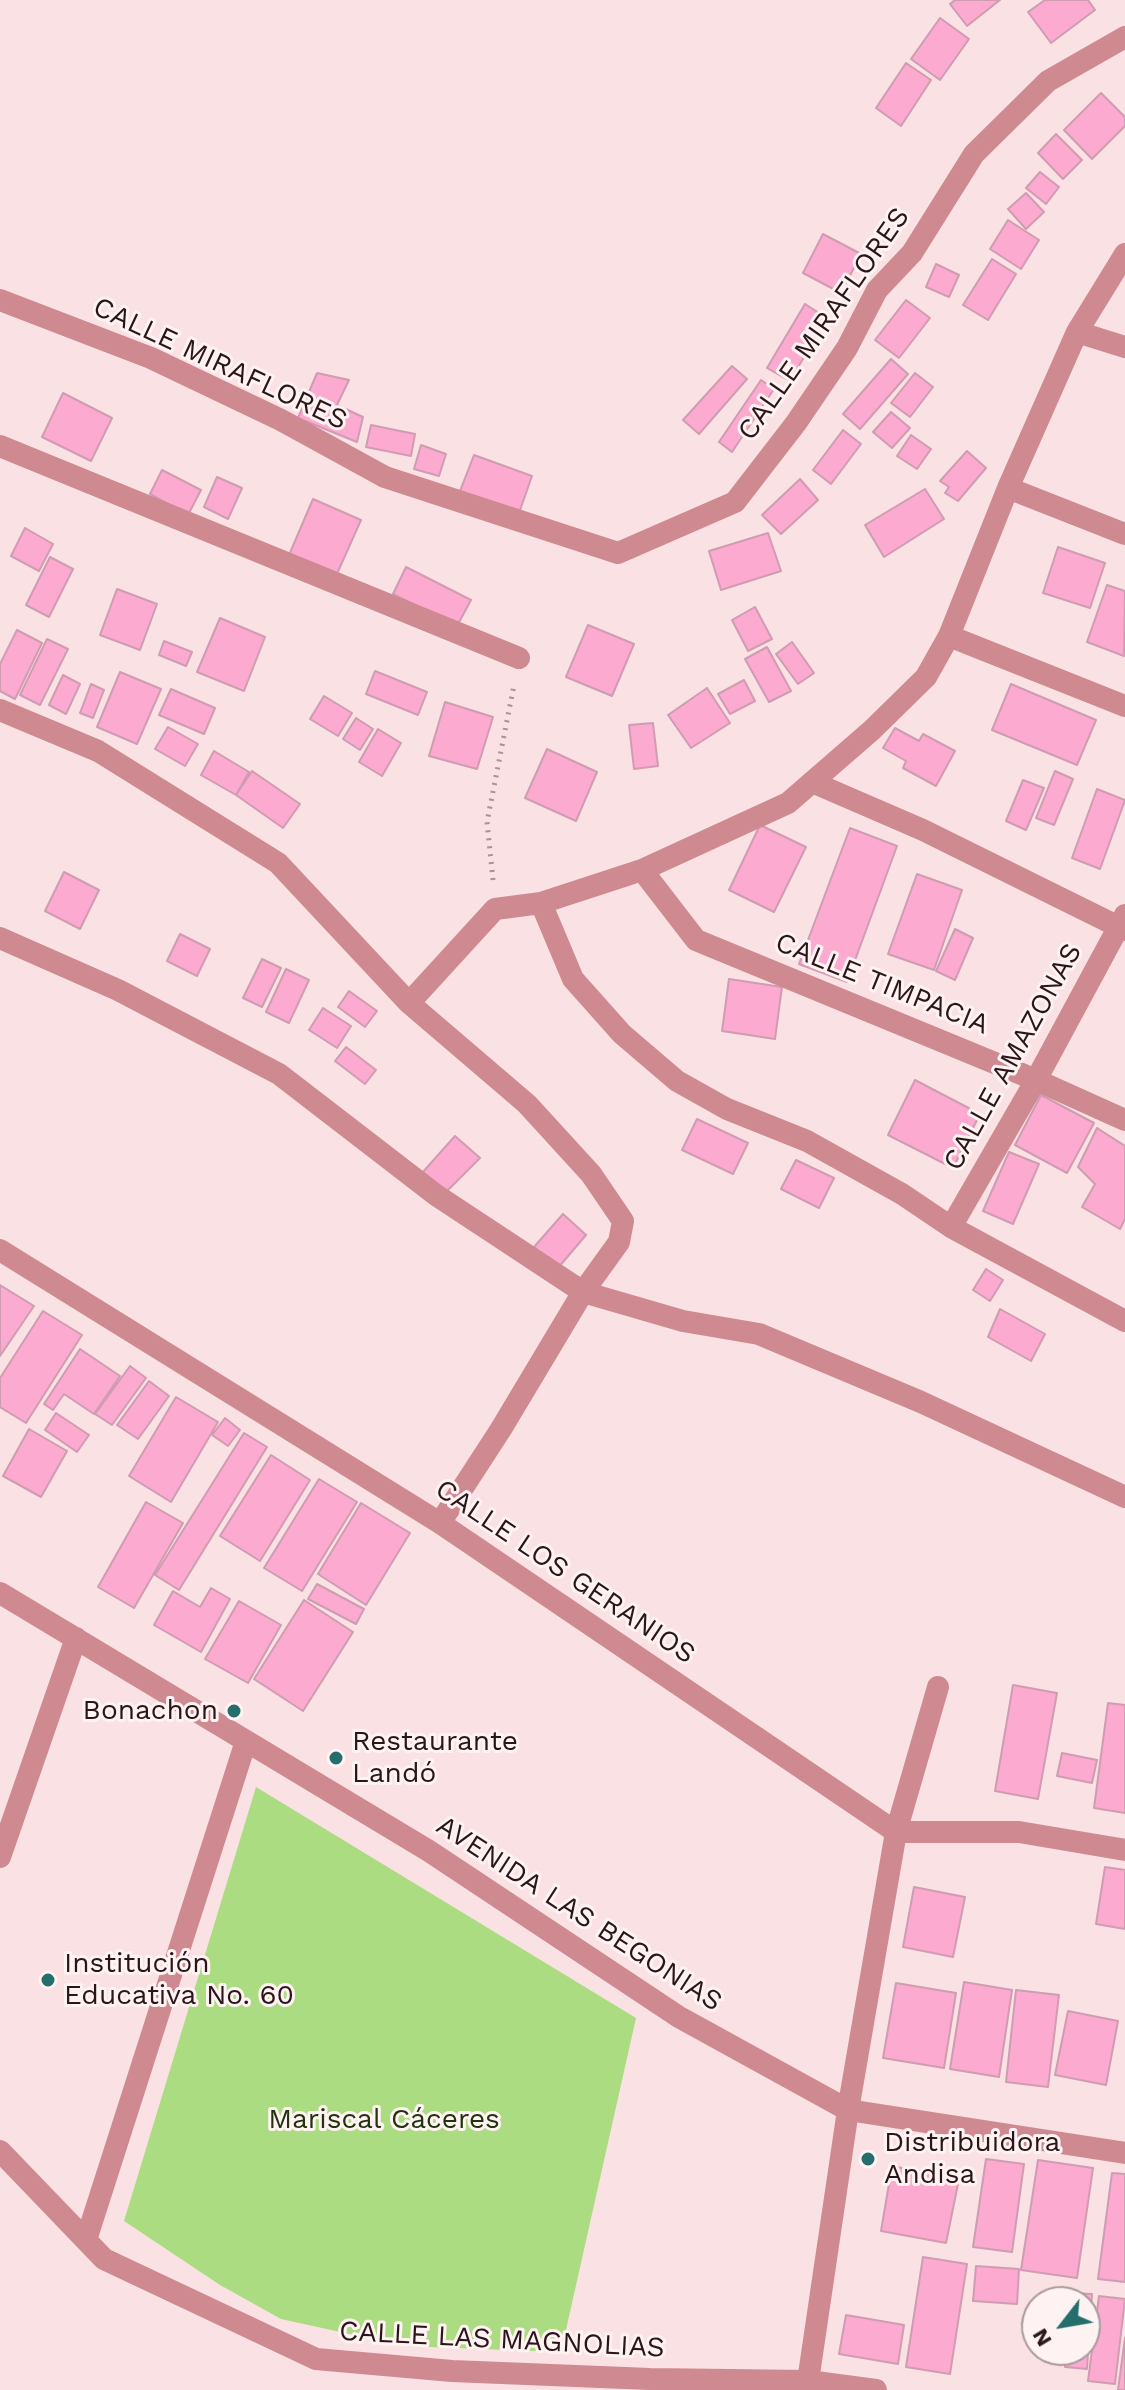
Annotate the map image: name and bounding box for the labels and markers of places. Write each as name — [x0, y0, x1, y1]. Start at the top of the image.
place label: Bonachon — [83, 1694, 218, 1728]
marker: Bonachon — [225, 1702, 243, 1720]
place label: Restaurante Landó — [352, 1725, 518, 1791]
marker: Restaurante Landó — [327, 1749, 345, 1767]
place label: Institución Educativa No. 60 — [64, 1947, 294, 2013]
marker: Institución Educativa No. 60 — [39, 1971, 57, 1989]
place label: Distribuidora Andisa — [884, 2126, 1060, 2192]
marker: Distribuidora Andisa — [859, 2150, 877, 2168]

